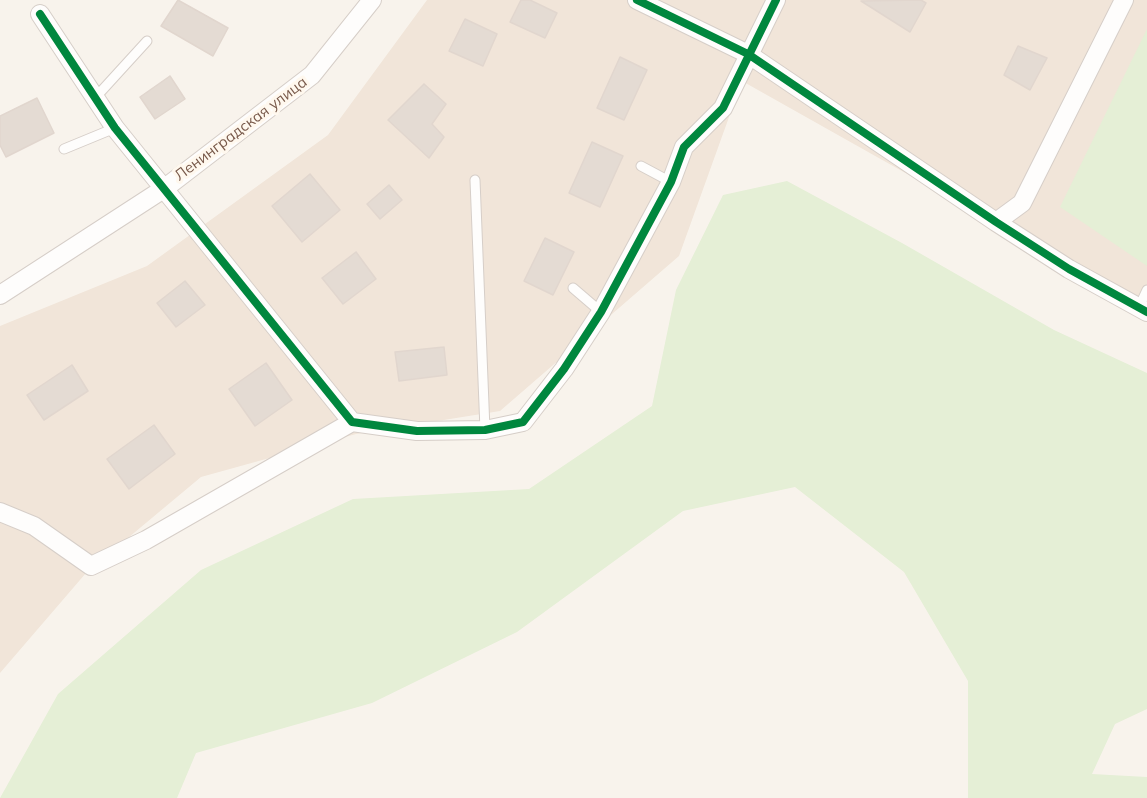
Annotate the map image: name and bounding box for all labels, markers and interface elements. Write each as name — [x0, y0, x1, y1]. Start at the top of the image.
street label: Ленинградская улица — [171, 73, 311, 185]

